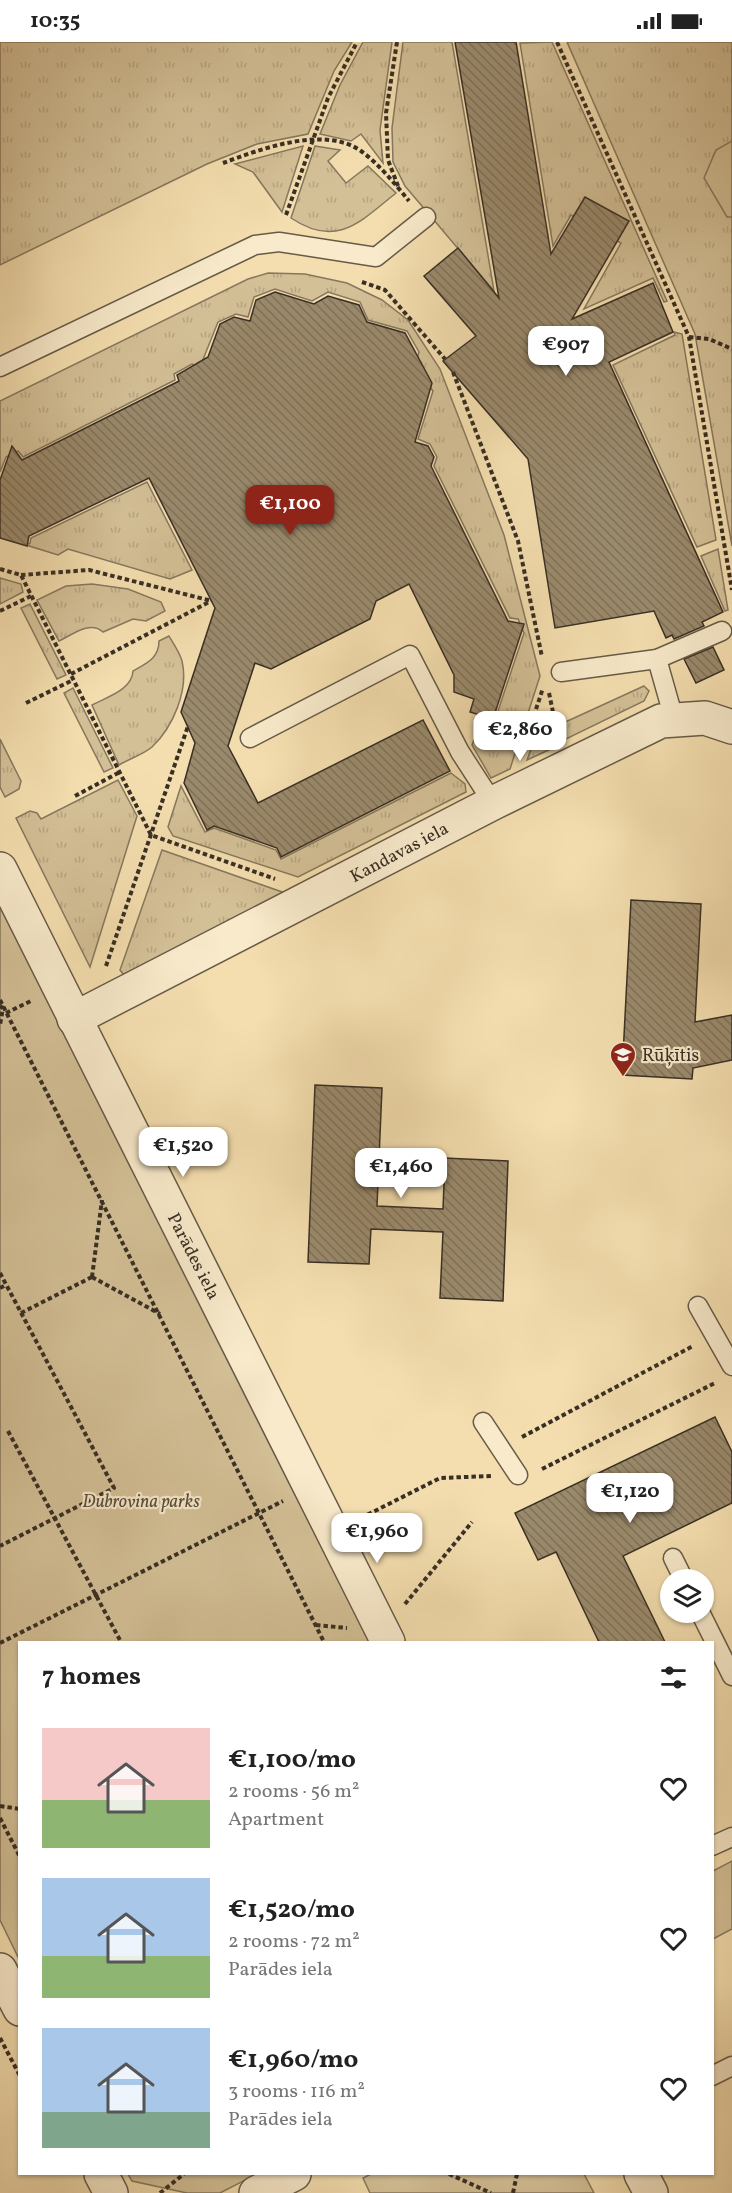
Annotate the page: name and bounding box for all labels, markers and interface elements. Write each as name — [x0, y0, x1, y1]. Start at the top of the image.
text: 10:35 — [30, 6, 80, 37]
pin: €907 — [530, 326, 602, 377]
text: €907 — [542, 331, 590, 359]
pin: €1,100 — [241, 485, 339, 536]
text: €1,100 — [259, 490, 321, 518]
pin: €2,860 — [471, 711, 569, 762]
text: €2,860 — [487, 716, 553, 744]
street label: Kandavas iela — [346, 817, 454, 890]
school or university icon: Rūķītis — [608, 1040, 638, 1078]
place label: Rūķītis — [642, 1044, 699, 1069]
pin: €1,520 — [134, 1127, 232, 1178]
text: €1,520 — [153, 1132, 213, 1160]
pin: €1,460 — [352, 1148, 450, 1199]
text: €1,460 — [369, 1153, 433, 1181]
street label: Parādes iela — [160, 1209, 225, 1304]
pin: €1,120 — [581, 1473, 679, 1524]
text: €1,120 — [600, 1478, 660, 1506]
park label: Dubrovina parks — [82, 1490, 200, 1515]
pin: €1,960 — [328, 1513, 426, 1564]
text: €1,960 — [345, 1518, 409, 1546]
map controls — [660, 1569, 714, 1623]
button: layers — [660, 1569, 714, 1623]
text: 7 homes — [42, 1659, 141, 1695]
icon: filters — [657, 1661, 690, 1694]
text: €1,100/mo — [228, 1742, 356, 1778]
icon: home — [90, 1752, 162, 1824]
icon: heart — [657, 1772, 690, 1805]
text: 2 rooms · 56 m² — [228, 1778, 359, 1806]
text: Apartment — [228, 1806, 324, 1834]
text: €1,520/mo — [228, 1892, 355, 1928]
icon: home — [90, 1902, 162, 1974]
icon: heart — [657, 1922, 690, 1955]
text: 2 rooms · 72 m² — [228, 1928, 360, 1956]
text: Parādes iela — [228, 1956, 333, 1984]
text: €1,960/mo — [228, 2042, 358, 2078]
icon: home — [90, 2052, 162, 2124]
icon: heart — [657, 2072, 690, 2105]
text: 3 rooms · 116 m² — [228, 2078, 365, 2106]
text: Parādes iela — [228, 2106, 333, 2134]

